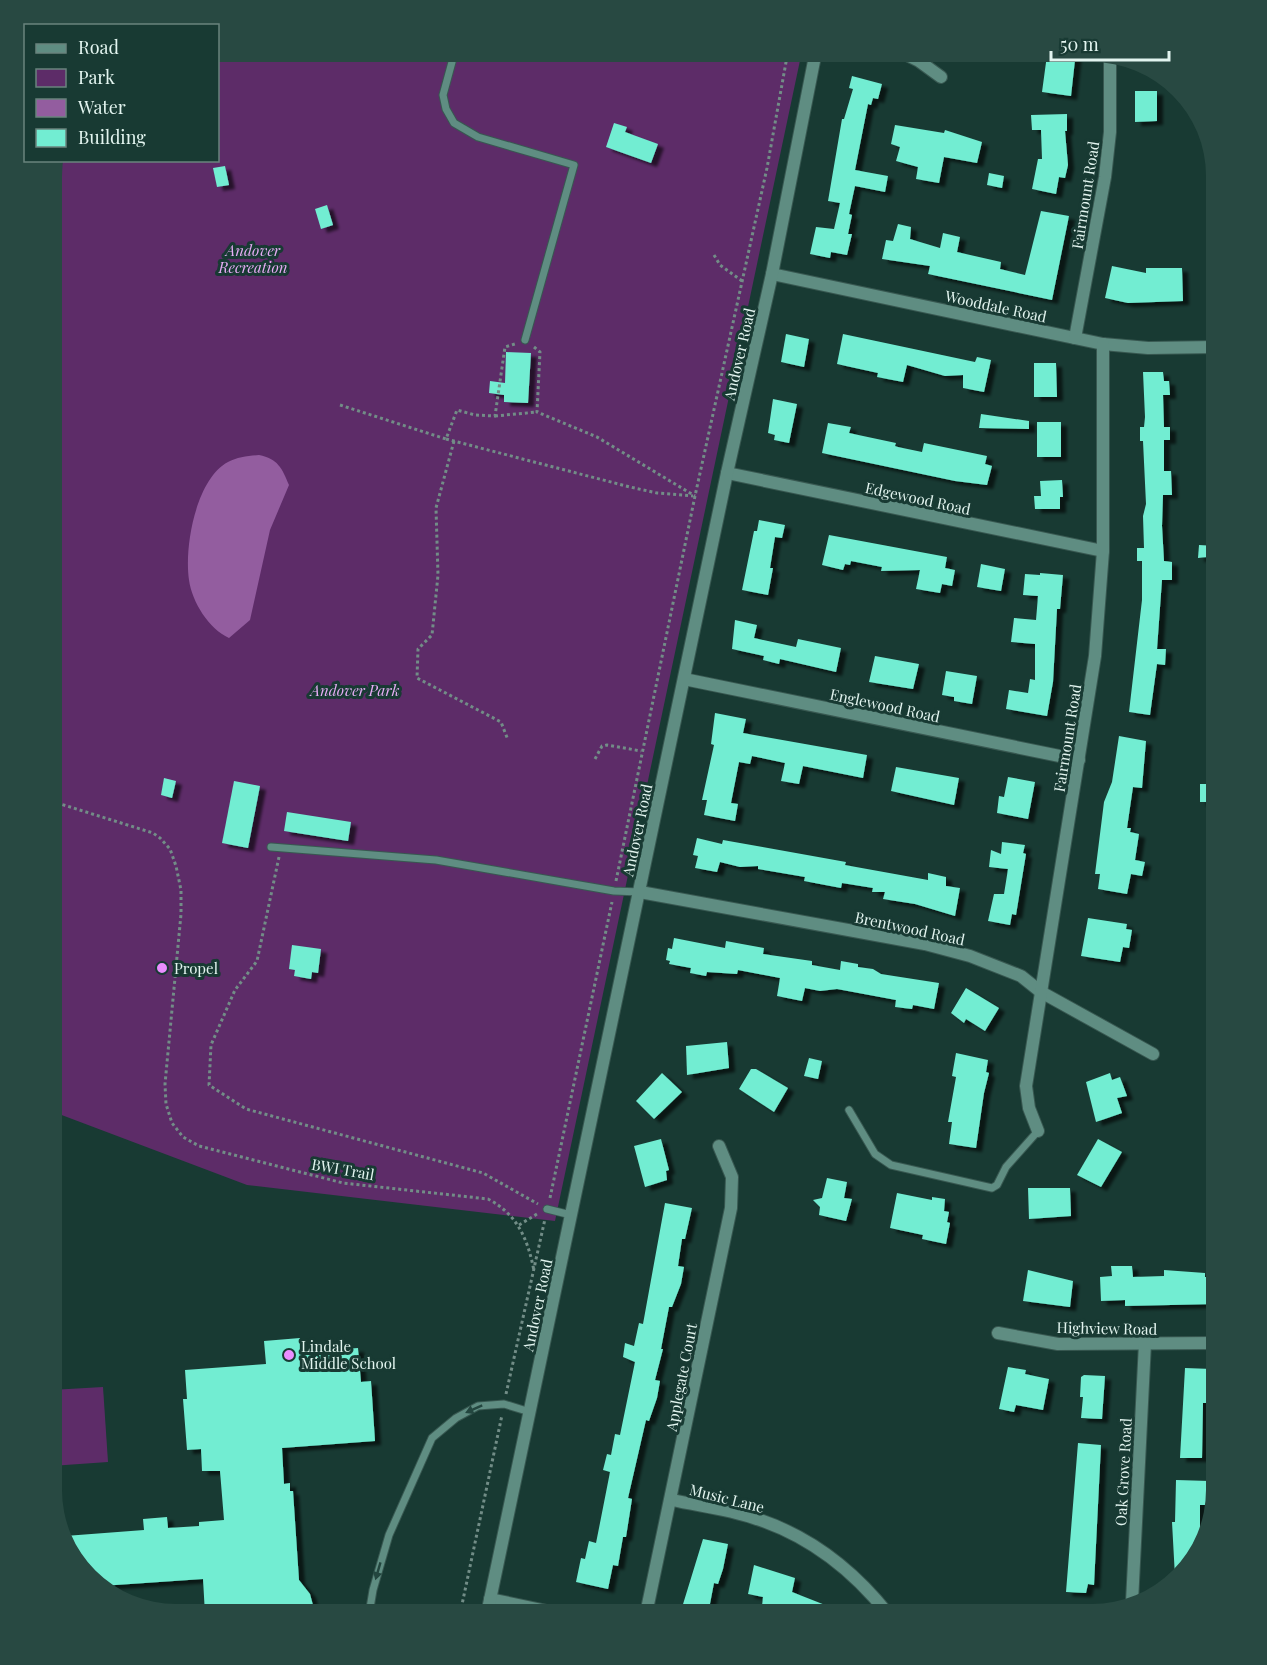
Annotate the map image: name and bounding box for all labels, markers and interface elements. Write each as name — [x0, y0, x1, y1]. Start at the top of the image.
legend — [24, 24, 219, 162]
scale bar — [1051, 24, 1170, 62]
text: 50 m — [1060, 32, 1099, 56]
text: Road — [78, 35, 119, 59]
text: Park — [78, 65, 115, 89]
text: Water — [77, 95, 126, 119]
text: Building — [78, 125, 146, 149]
street label: Fairmount Road — [1067, 139, 1103, 250]
park label: Andover Recreation — [218, 240, 287, 277]
street label: Wooddale Road — [942, 285, 1049, 327]
street label: Andover Road — [718, 306, 759, 403]
street label: Edgewood Road — [863, 477, 973, 519]
park label: Andover Park — [309, 680, 400, 700]
street label: Fairmount Road — [1049, 682, 1085, 793]
street label: Englewood Road — [828, 684, 942, 726]
street label: Andover Road — [617, 782, 657, 879]
street label: Brentwood Road — [853, 907, 967, 949]
place label: Propel — [174, 958, 218, 978]
marker: Propel — [155, 961, 169, 975]
street label: BWI Trail — [310, 1154, 376, 1184]
street label: Andover Road — [517, 1257, 557, 1354]
street label: Highview Road — [1057, 1317, 1158, 1339]
street label: Applegate Court — [661, 1321, 701, 1434]
place label: Lindale Middle School — [301, 1336, 396, 1373]
marker: Lindale Middle School — [282, 1348, 296, 1362]
one-way arrow — [464, 1404, 482, 1414]
street label: Oak Grove Road — [1110, 1417, 1136, 1526]
street label: Music Lane — [687, 1479, 767, 1517]
one-way arrow — [373, 1562, 382, 1580]

